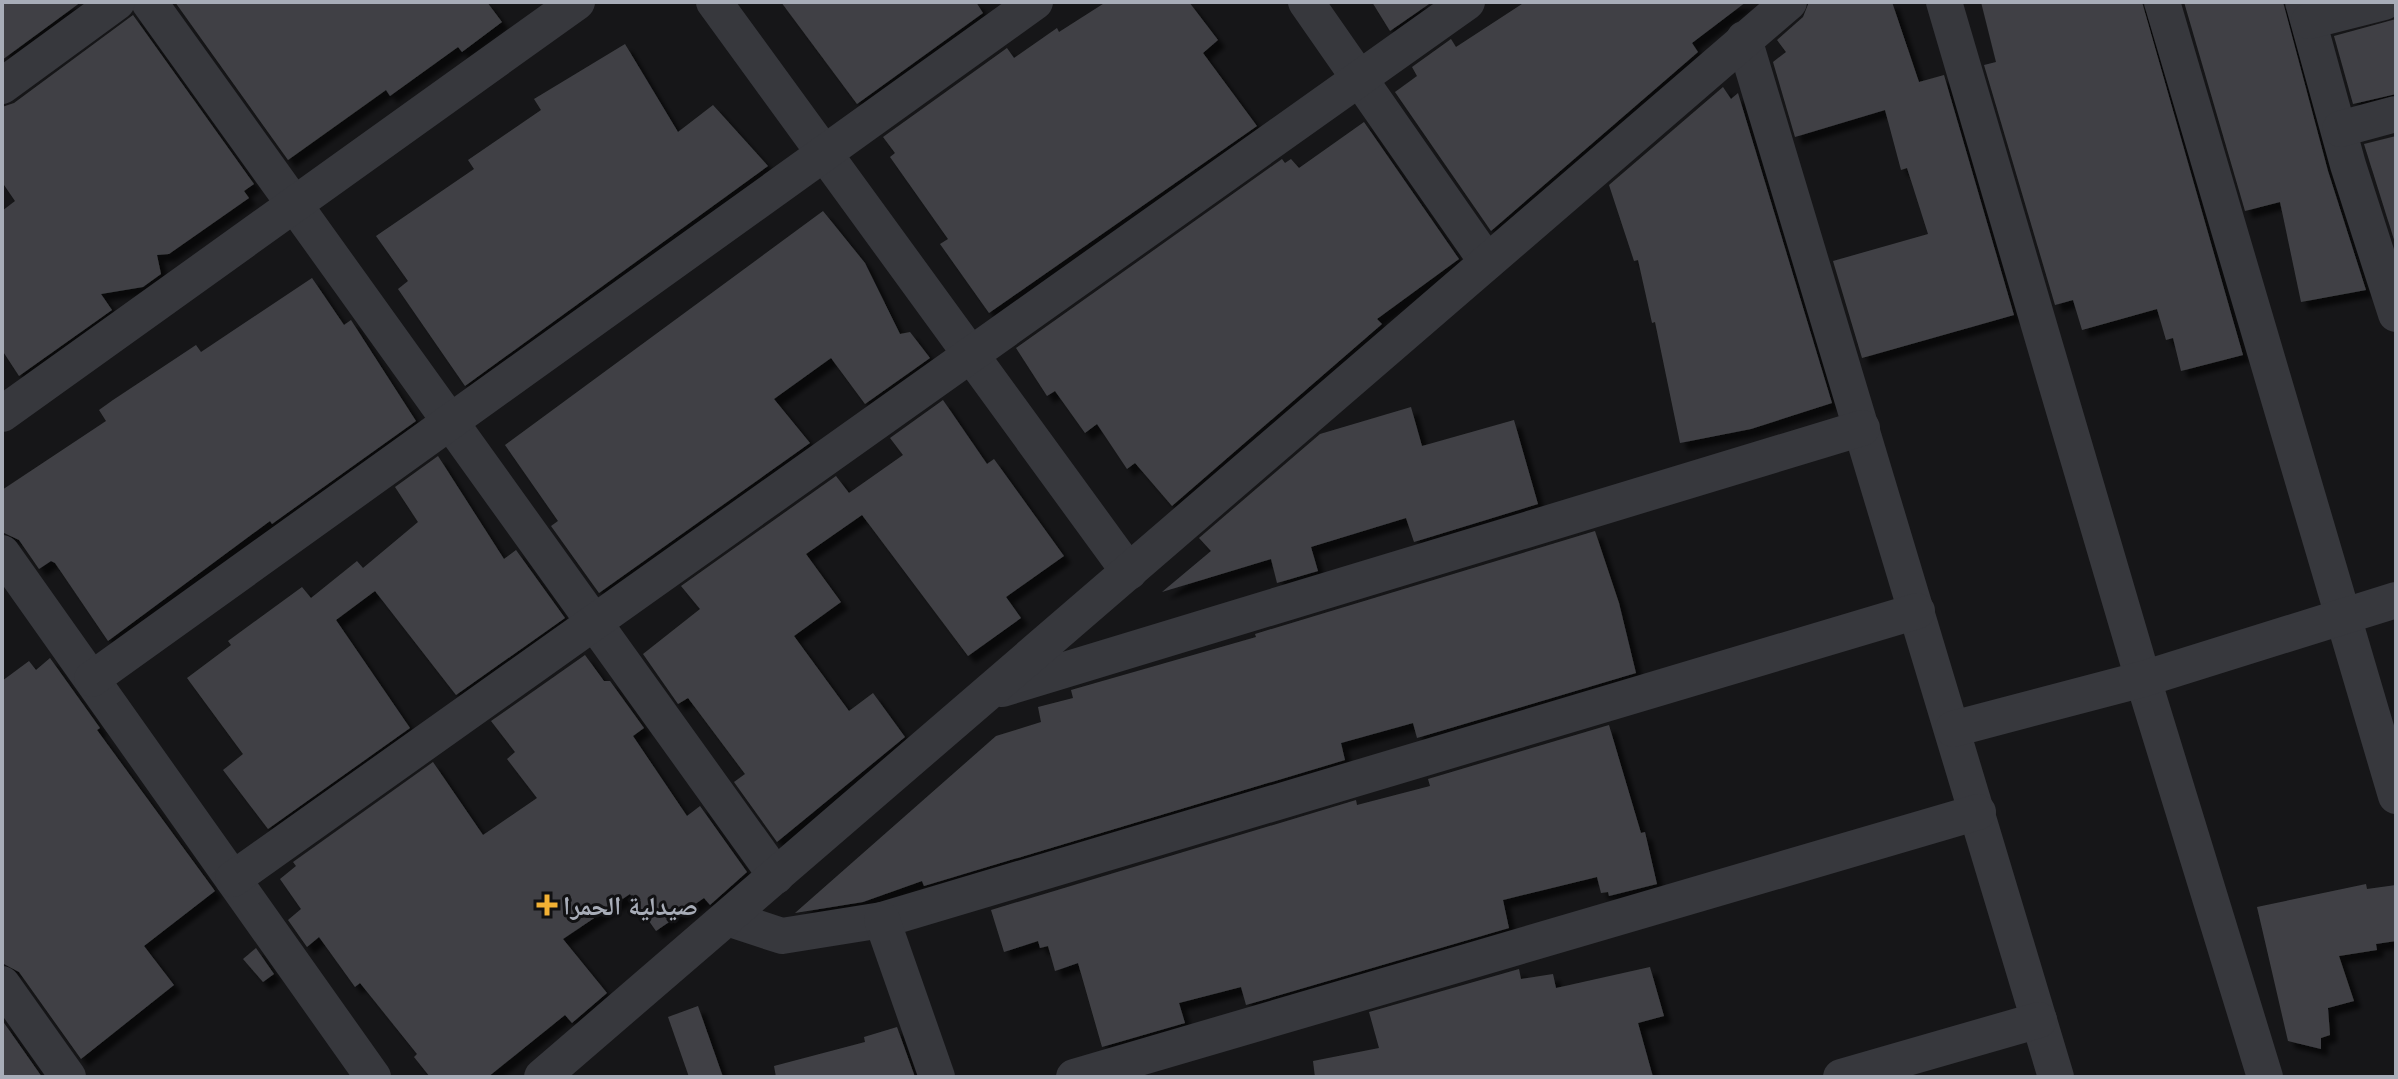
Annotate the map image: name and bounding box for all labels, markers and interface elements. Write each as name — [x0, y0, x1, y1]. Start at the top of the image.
place label: صيدلية الحمرا — [563, 887, 698, 923]
marker: صيدلية الحمرا — [538, 896, 556, 914]

